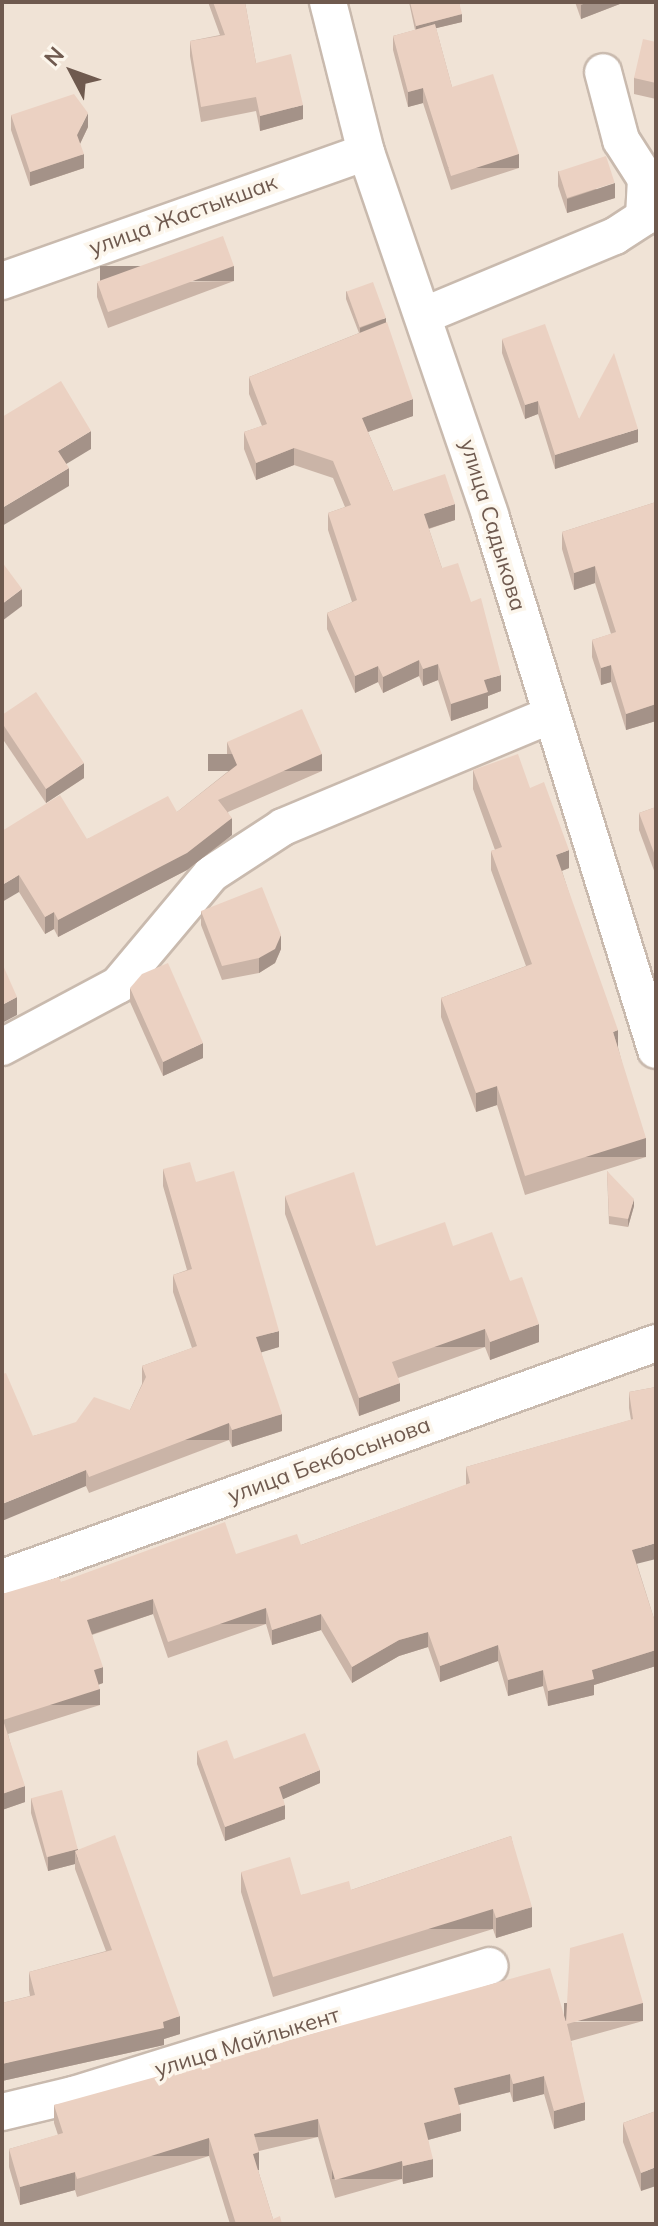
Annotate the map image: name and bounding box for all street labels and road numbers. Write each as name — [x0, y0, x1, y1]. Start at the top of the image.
street label: улица Жастыкшак — [86, 169, 280, 261]
street label: улица Садыкова — [454, 436, 532, 614]
street label: улица Бекбосынова — [224, 1411, 434, 1509]
street label: улица Майлыкент — [151, 2001, 343, 2083]

